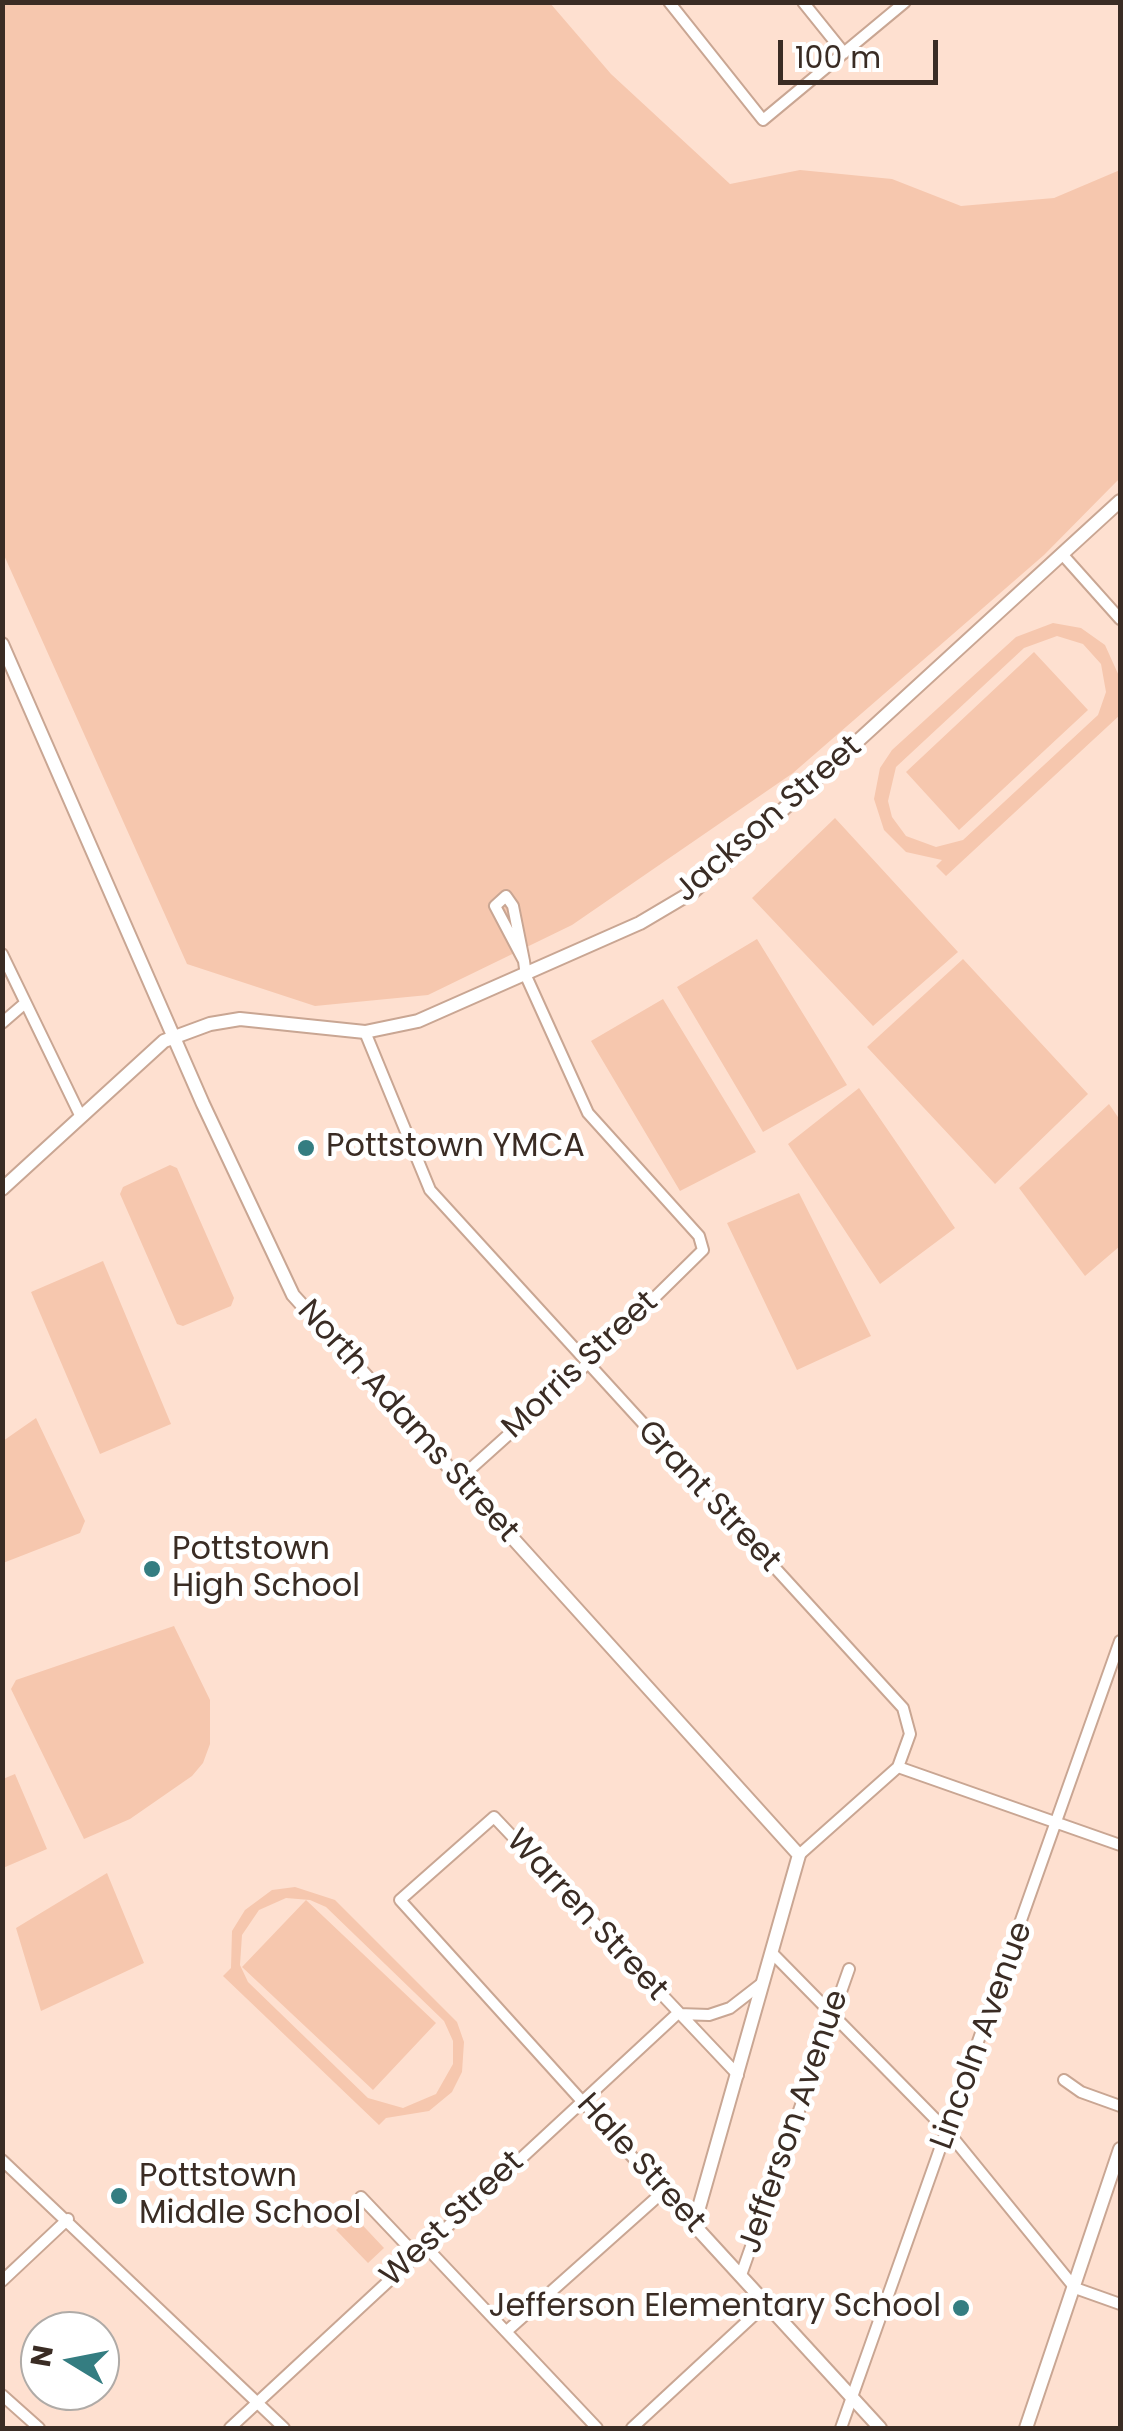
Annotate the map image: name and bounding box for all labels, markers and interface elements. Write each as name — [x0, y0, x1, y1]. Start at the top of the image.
scale bar — [783, 20, 943, 82]
text: 100 m — [795, 36, 881, 79]
street label: Jackson Street — [668, 729, 870, 911]
place label: Pottstown YMCA — [326, 1129, 585, 1167]
marker: Pottstown YMCA — [295, 1137, 317, 1159]
street label: Morris Street — [495, 1284, 667, 1448]
street label: North Adams Street — [288, 1293, 526, 1551]
street label: Grant Street — [628, 1413, 788, 1581]
place label: Pottstown High School — [172, 1532, 360, 1607]
marker: Pottstown High School — [141, 1558, 163, 1580]
street label: Warren Street — [497, 1823, 675, 2009]
street label: Lincoln Avenue — [924, 1917, 1042, 2155]
street label: Jefferson Avenue — [732, 1985, 858, 2259]
street label: Hale Street — [568, 2087, 712, 2241]
street label: West Street — [373, 2144, 533, 2296]
place label: Pottstown Middle School — [139, 2159, 361, 2234]
marker: Pottstown Middle School — [108, 2185, 130, 2207]
place label: Jefferson Elementary School — [488, 2289, 941, 2327]
marker: Jefferson Elementary School — [950, 2297, 972, 2319]
north arrow — [20, 2311, 120, 2411]
text: N — [21, 2342, 63, 2370]

